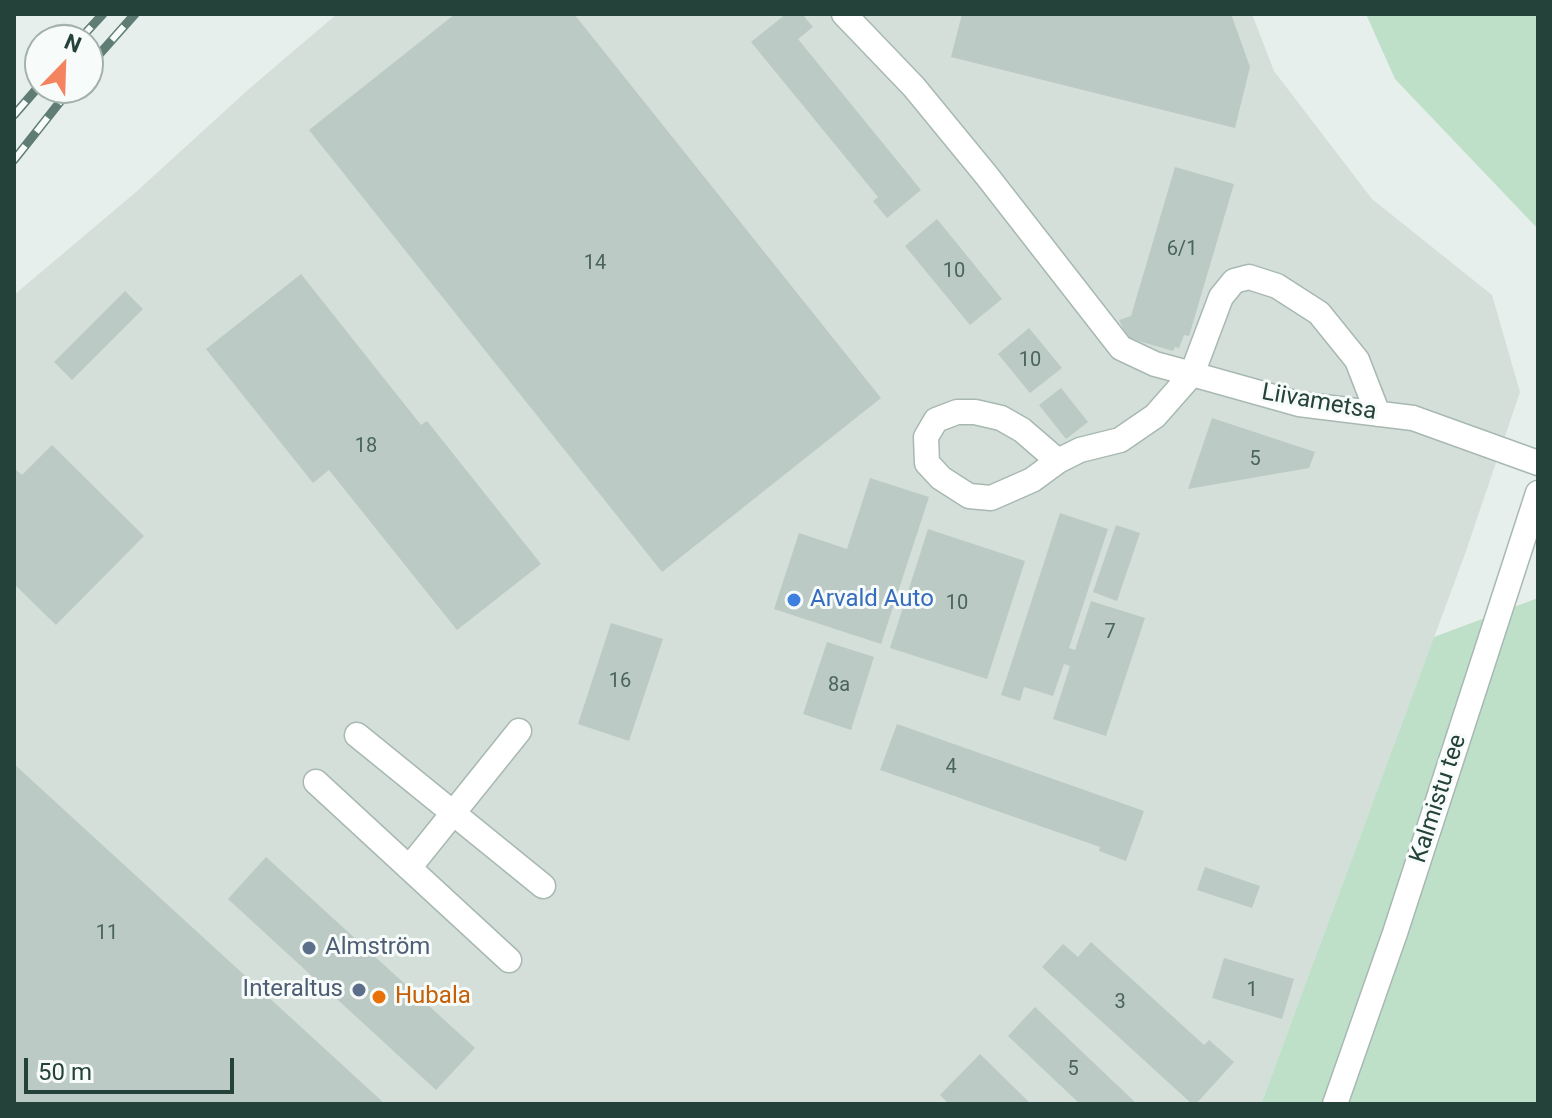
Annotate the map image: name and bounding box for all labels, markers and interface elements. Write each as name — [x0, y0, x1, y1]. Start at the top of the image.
north arrow — [24, 24, 104, 104]
text: N — [61, 29, 85, 58]
house number: 6/1 — [1167, 238, 1197, 262]
house number: 14 — [584, 252, 606, 276]
house number: 10 — [943, 260, 965, 284]
house number: 10 — [1019, 349, 1041, 373]
street label: Liivametsa — [1259, 379, 1379, 427]
house number: 18 — [355, 435, 377, 459]
house number: 5 — [1249, 448, 1261, 472]
place label: Arvald Auto — [810, 586, 934, 614]
marker: Arvald Auto — [785, 591, 803, 609]
house number: 10 — [946, 592, 968, 616]
house number: 7 — [1104, 621, 1116, 645]
house number: 16 — [609, 670, 631, 694]
house number: 8a — [828, 674, 850, 698]
street label: Kalmistu tee — [1405, 731, 1473, 867]
house number: 4 — [945, 756, 957, 780]
house number: 11 — [96, 922, 118, 946]
place label: Almström — [325, 934, 430, 962]
marker: Almström — [300, 939, 318, 957]
place label: Interaltus — [243, 976, 343, 1004]
house number: 1 — [1246, 979, 1258, 1003]
marker: Interaltus — [350, 981, 368, 999]
place label: Hubala — [395, 983, 471, 1011]
marker: Hubala — [370, 988, 388, 1006]
house number: 3 — [1114, 991, 1126, 1015]
scale bar — [28, 1042, 238, 1092]
text: 50 m — [38, 1058, 92, 1086]
house number: 5 — [1067, 1058, 1079, 1082]

